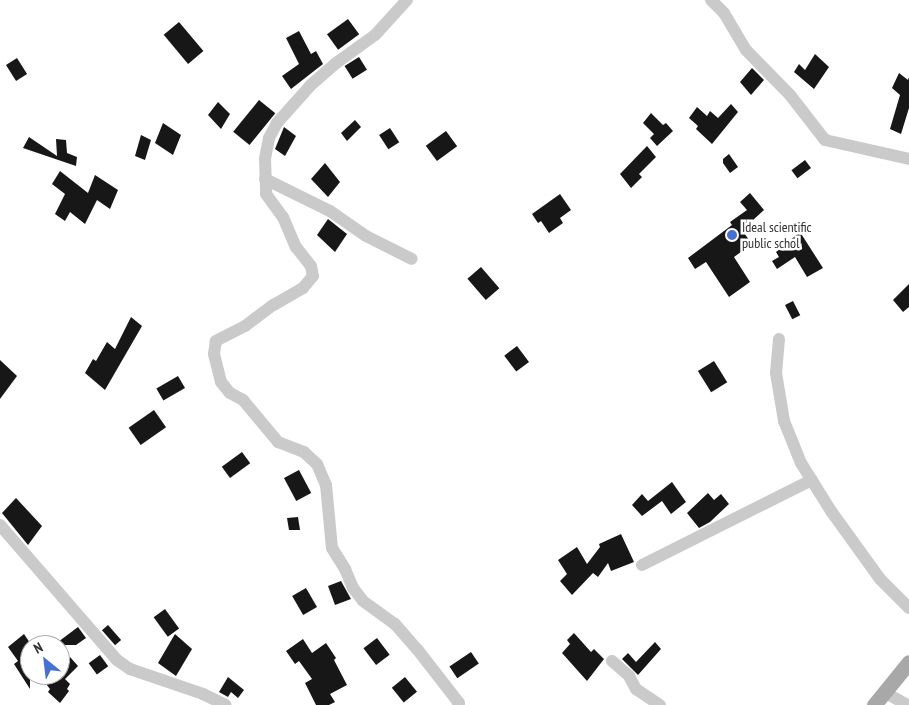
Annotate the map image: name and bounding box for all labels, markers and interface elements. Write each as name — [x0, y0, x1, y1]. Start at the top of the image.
place label: Ideal scientific public schol — [742, 219, 812, 252]
marker: Ideal scientific public schol — [726, 229, 738, 241]
north arrow — [20, 635, 70, 685]
text: N — [31, 638, 46, 657]

